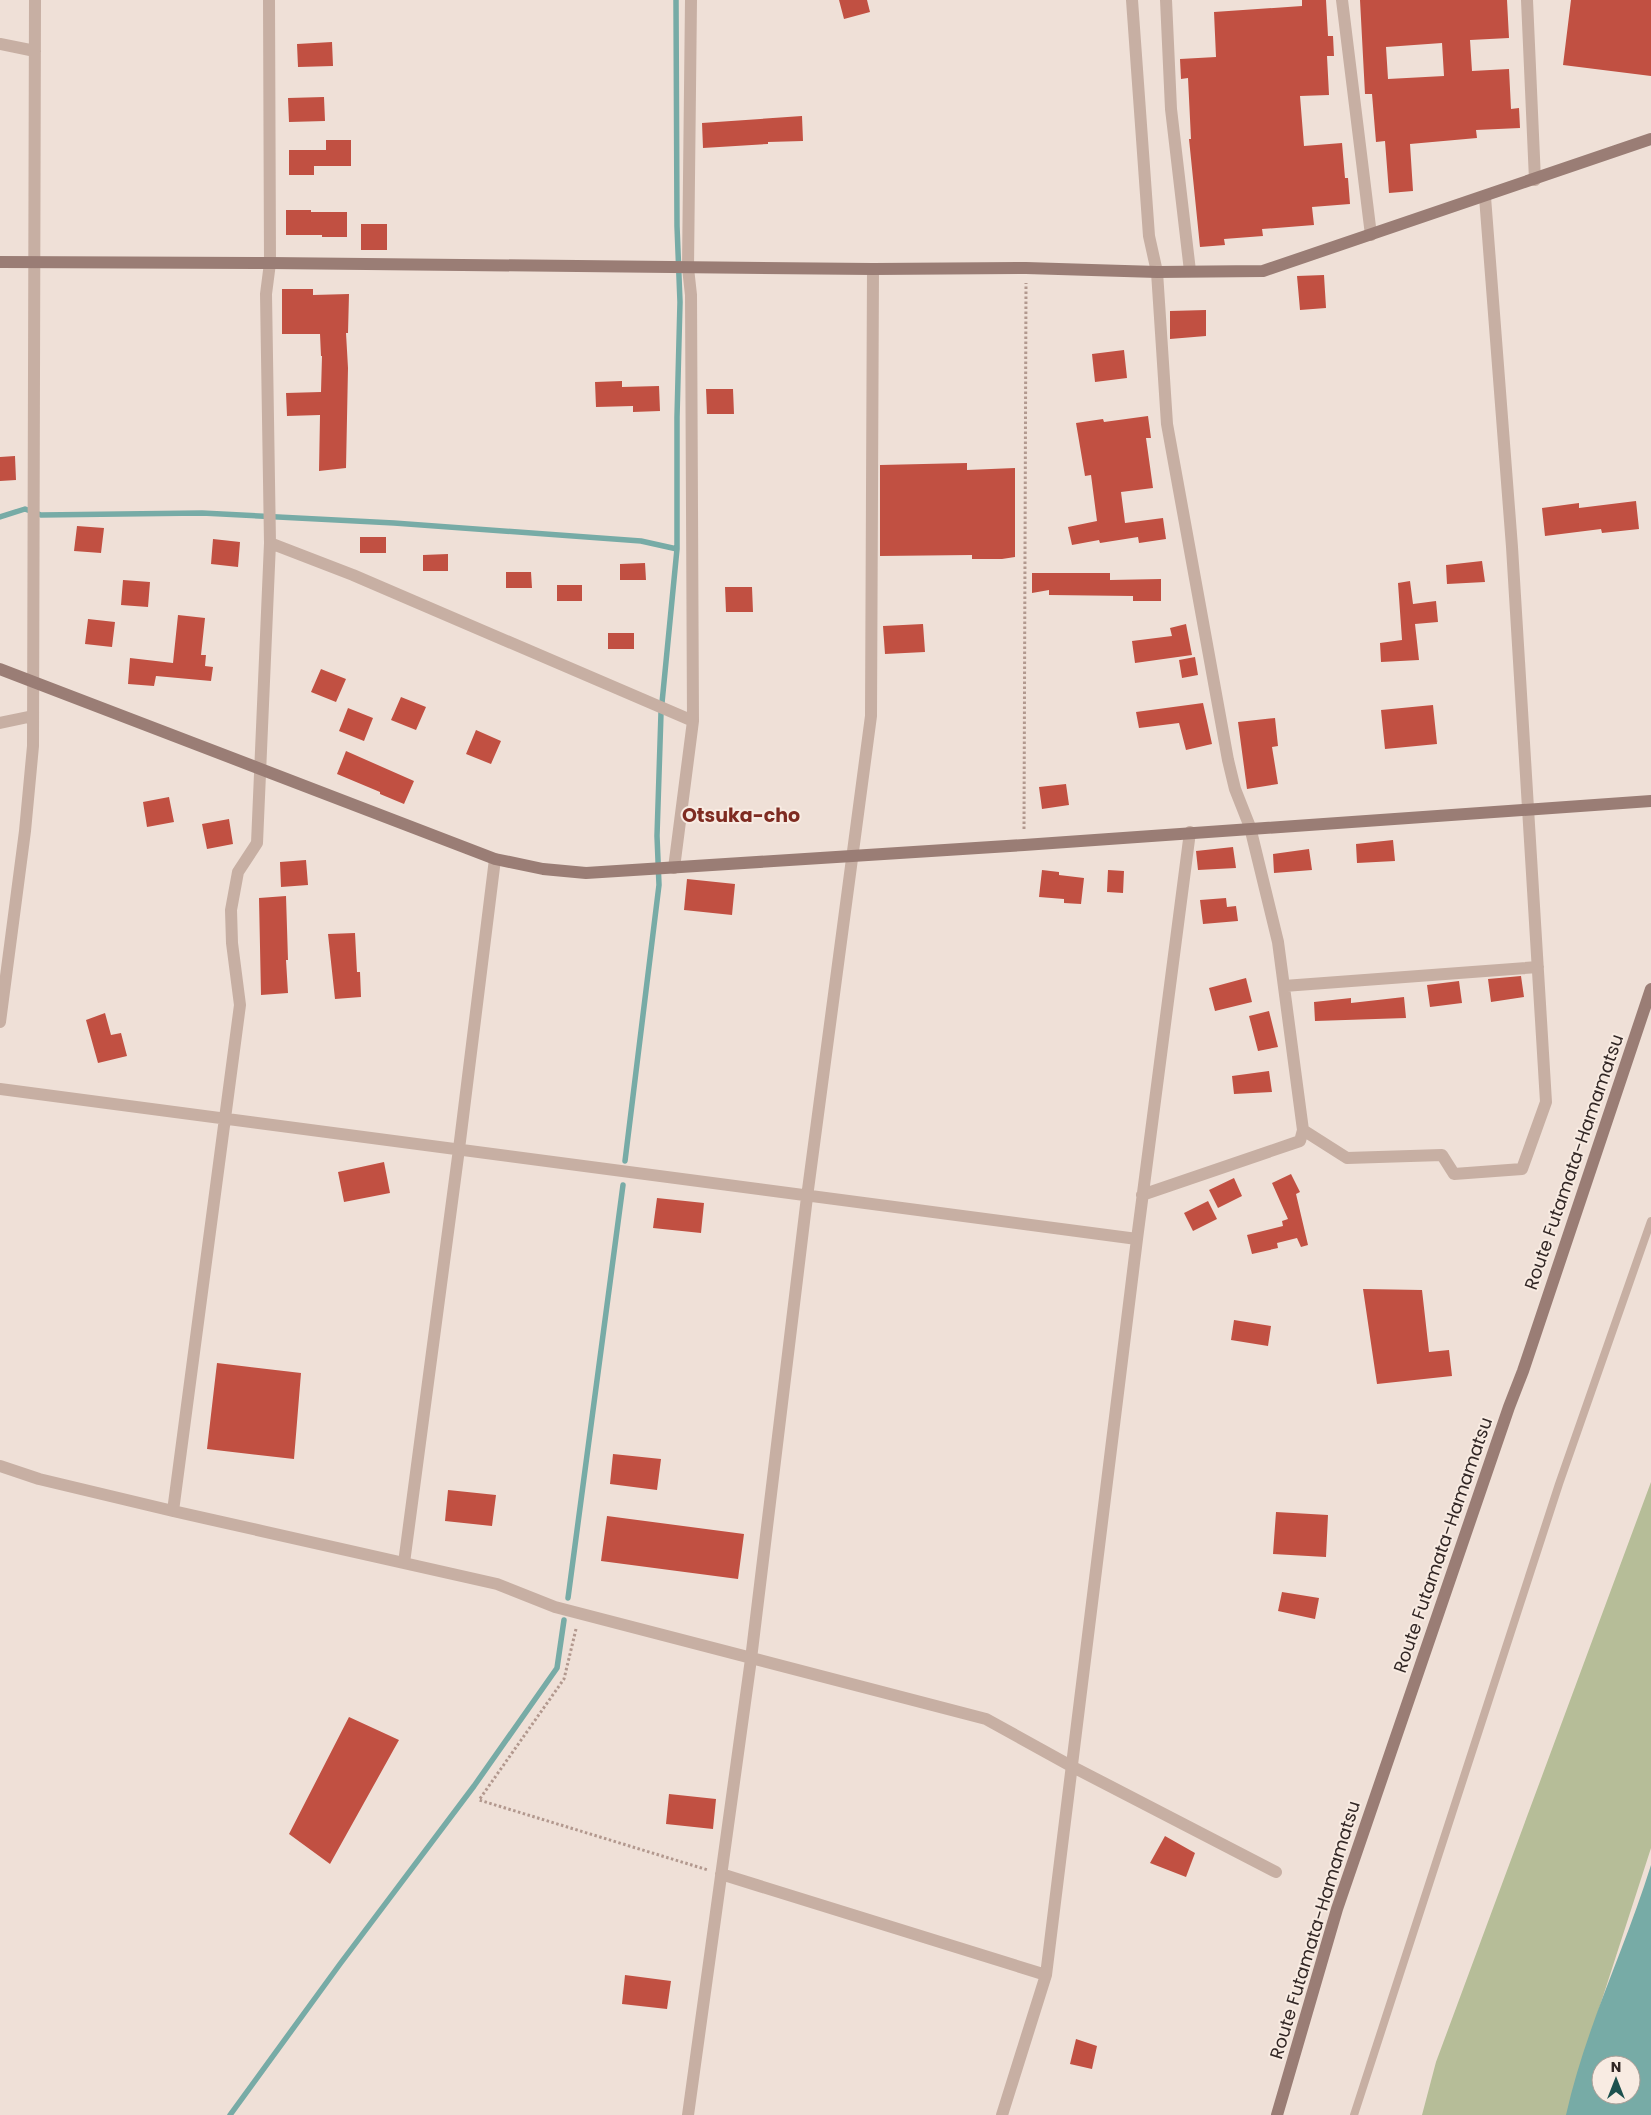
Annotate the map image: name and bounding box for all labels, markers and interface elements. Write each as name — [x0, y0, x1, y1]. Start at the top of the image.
district label: Otsuka-cho — [682, 802, 800, 829]
street label: Route Futamata-Hamamatsu — [1518, 1031, 1629, 1293]
street label: Route Futamata-Hamamatsu — [1387, 1414, 1498, 1676]
street label: Route Futamata-Hamamatsu — [1263, 1798, 1366, 2062]
north arrow — [1591, 2055, 1641, 2105]
text: N — [1611, 2057, 1621, 2077]

